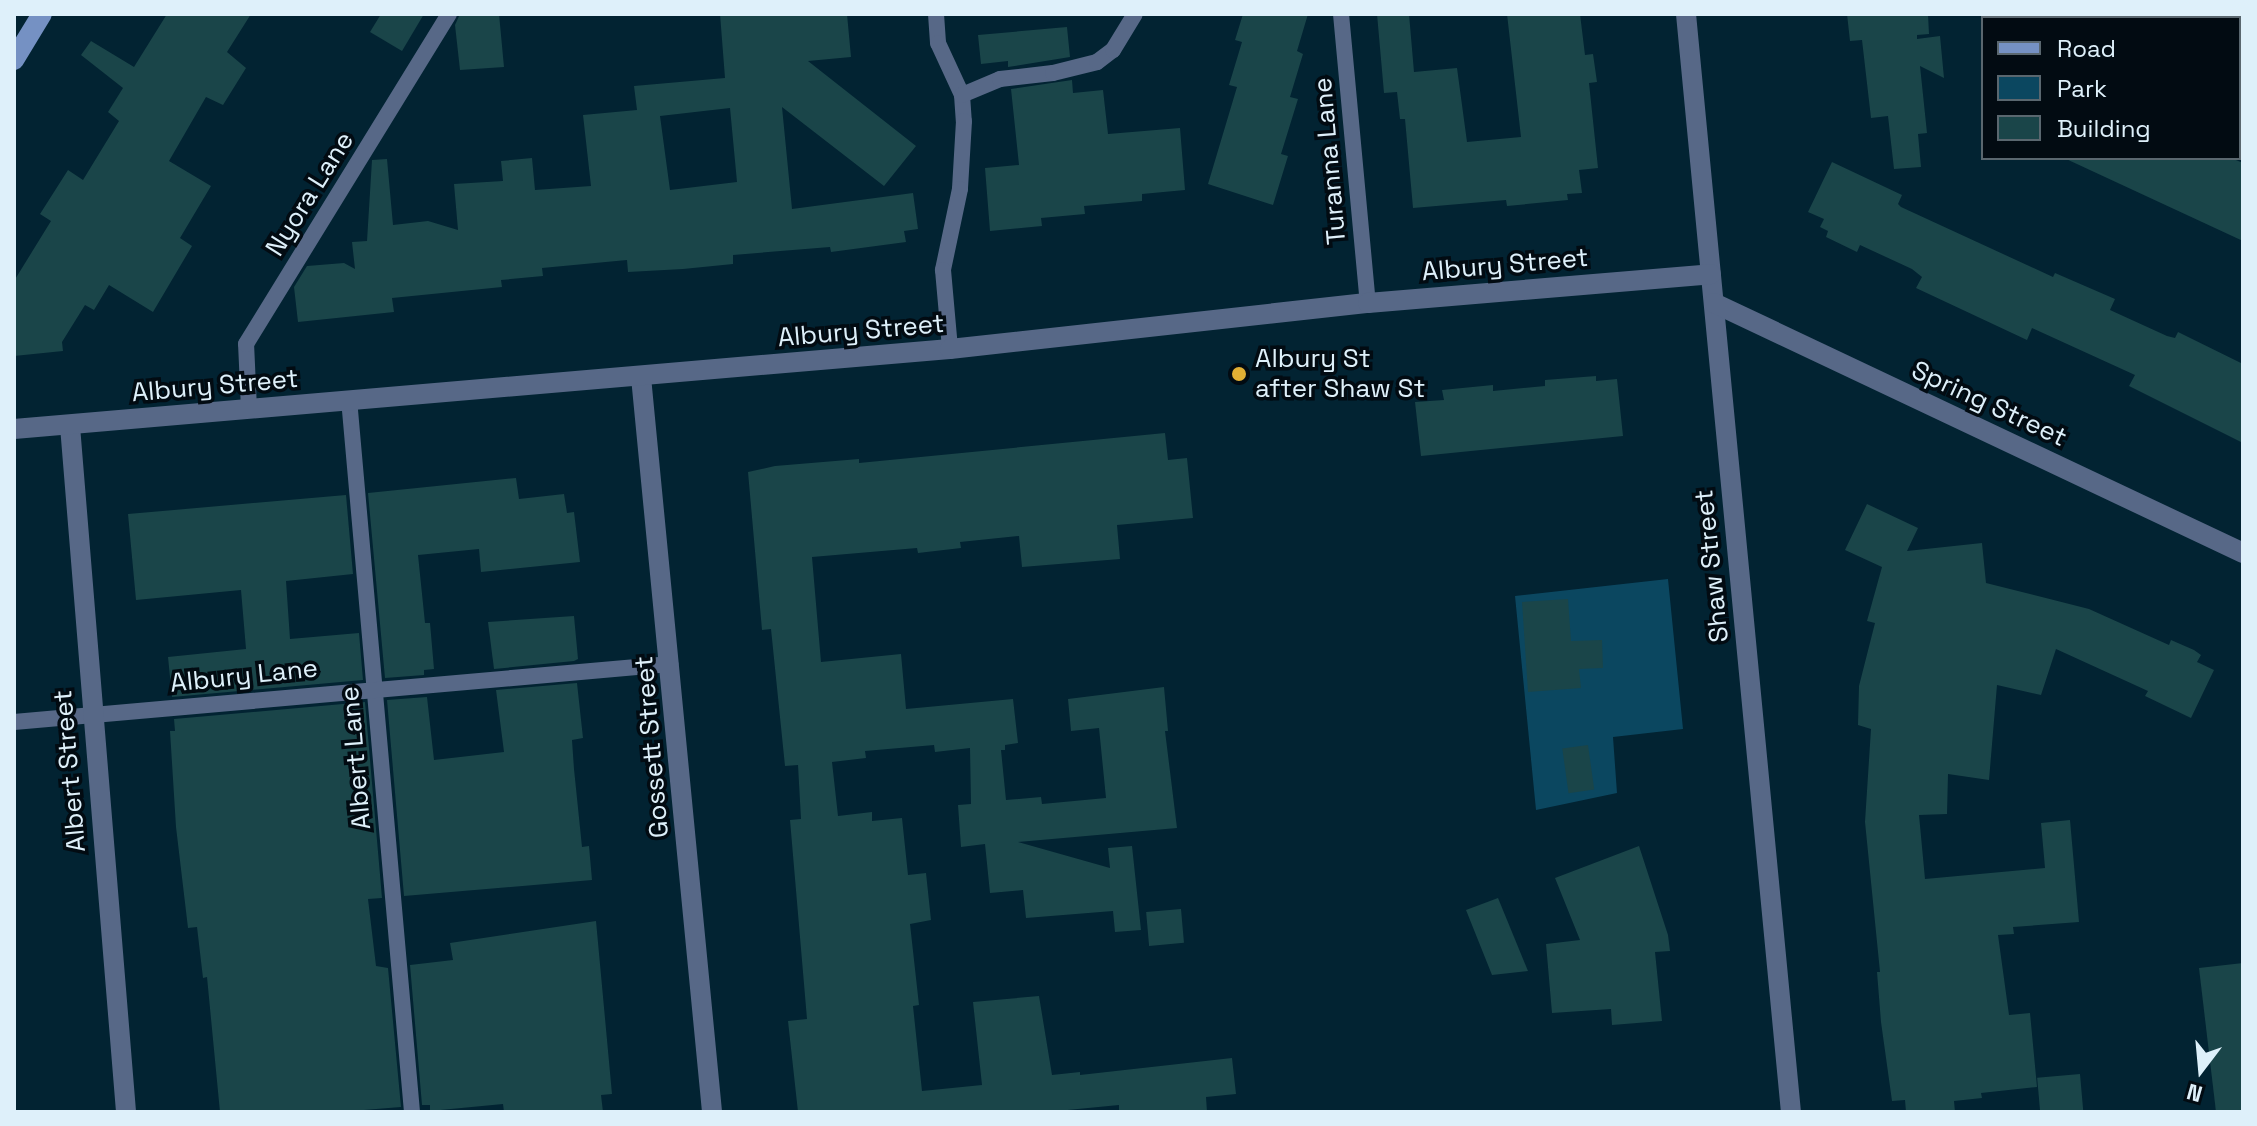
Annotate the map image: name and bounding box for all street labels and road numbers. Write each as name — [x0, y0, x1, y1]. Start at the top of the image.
street label: Turanna Lane — [1307, 76, 1353, 246]
street label: Nyora Lane — [259, 126, 361, 262]
street label: Albury Street — [1420, 242, 1590, 288]
street label: Albury Street — [776, 308, 946, 354]
street label: Spring Street — [1906, 354, 2072, 454]
street label: Albury Street — [130, 363, 300, 409]
street label: Shaw Street — [1688, 488, 1736, 644]
street label: Albury Lane — [169, 653, 319, 699]
street label: Gossett Street — [629, 655, 675, 839]
street label: Albert Lane — [334, 685, 378, 831]
street label: Albert Street — [47, 689, 93, 853]

